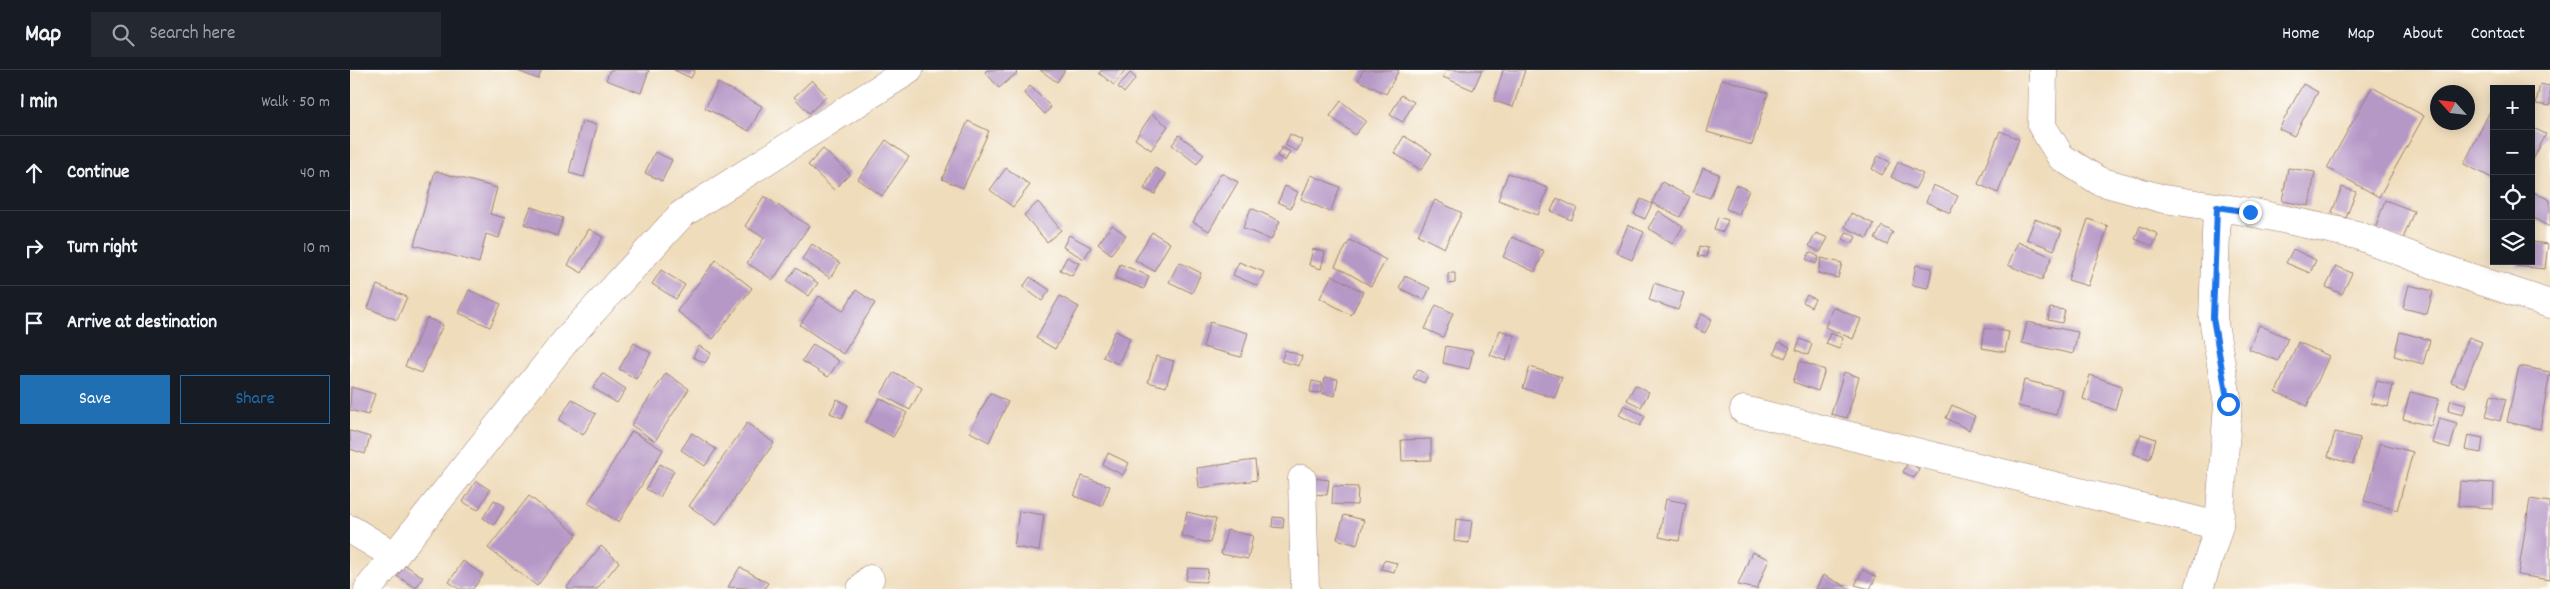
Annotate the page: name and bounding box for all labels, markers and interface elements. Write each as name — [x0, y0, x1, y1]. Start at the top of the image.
search box — [91, 12, 441, 57]
text: Map — [25, 18, 61, 52]
icon: search — [109, 21, 137, 49]
text: Search here — [149, 21, 235, 48]
text: Home — [2282, 22, 2319, 47]
text: Map — [2347, 22, 2375, 47]
text: About — [2403, 22, 2443, 47]
text: Contact — [2471, 22, 2525, 47]
north arrow — [2430, 85, 2475, 130]
map controls — [2490, 85, 2535, 265]
button: + — [2490, 85, 2535, 130]
text: 1 min — [20, 88, 57, 118]
text: Walk · 50 m — [261, 91, 330, 114]
button: − — [2490, 130, 2535, 175]
icon: ahead — [20, 159, 48, 187]
text: Continue — [67, 160, 129, 187]
text: 40 m — [300, 162, 330, 185]
button: locate — [2490, 175, 2535, 220]
route end — [2239, 201, 2262, 224]
button: layers — [2490, 220, 2535, 265]
icon: right — [20, 234, 48, 262]
text: Turn right — [67, 235, 138, 262]
text: 10 m — [303, 237, 330, 260]
icon: arrive — [20, 309, 48, 337]
text: Arrive at destination — [67, 310, 217, 337]
button: Save — [20, 375, 170, 424]
button: Share — [180, 375, 330, 424]
route start — [2217, 393, 2240, 416]

